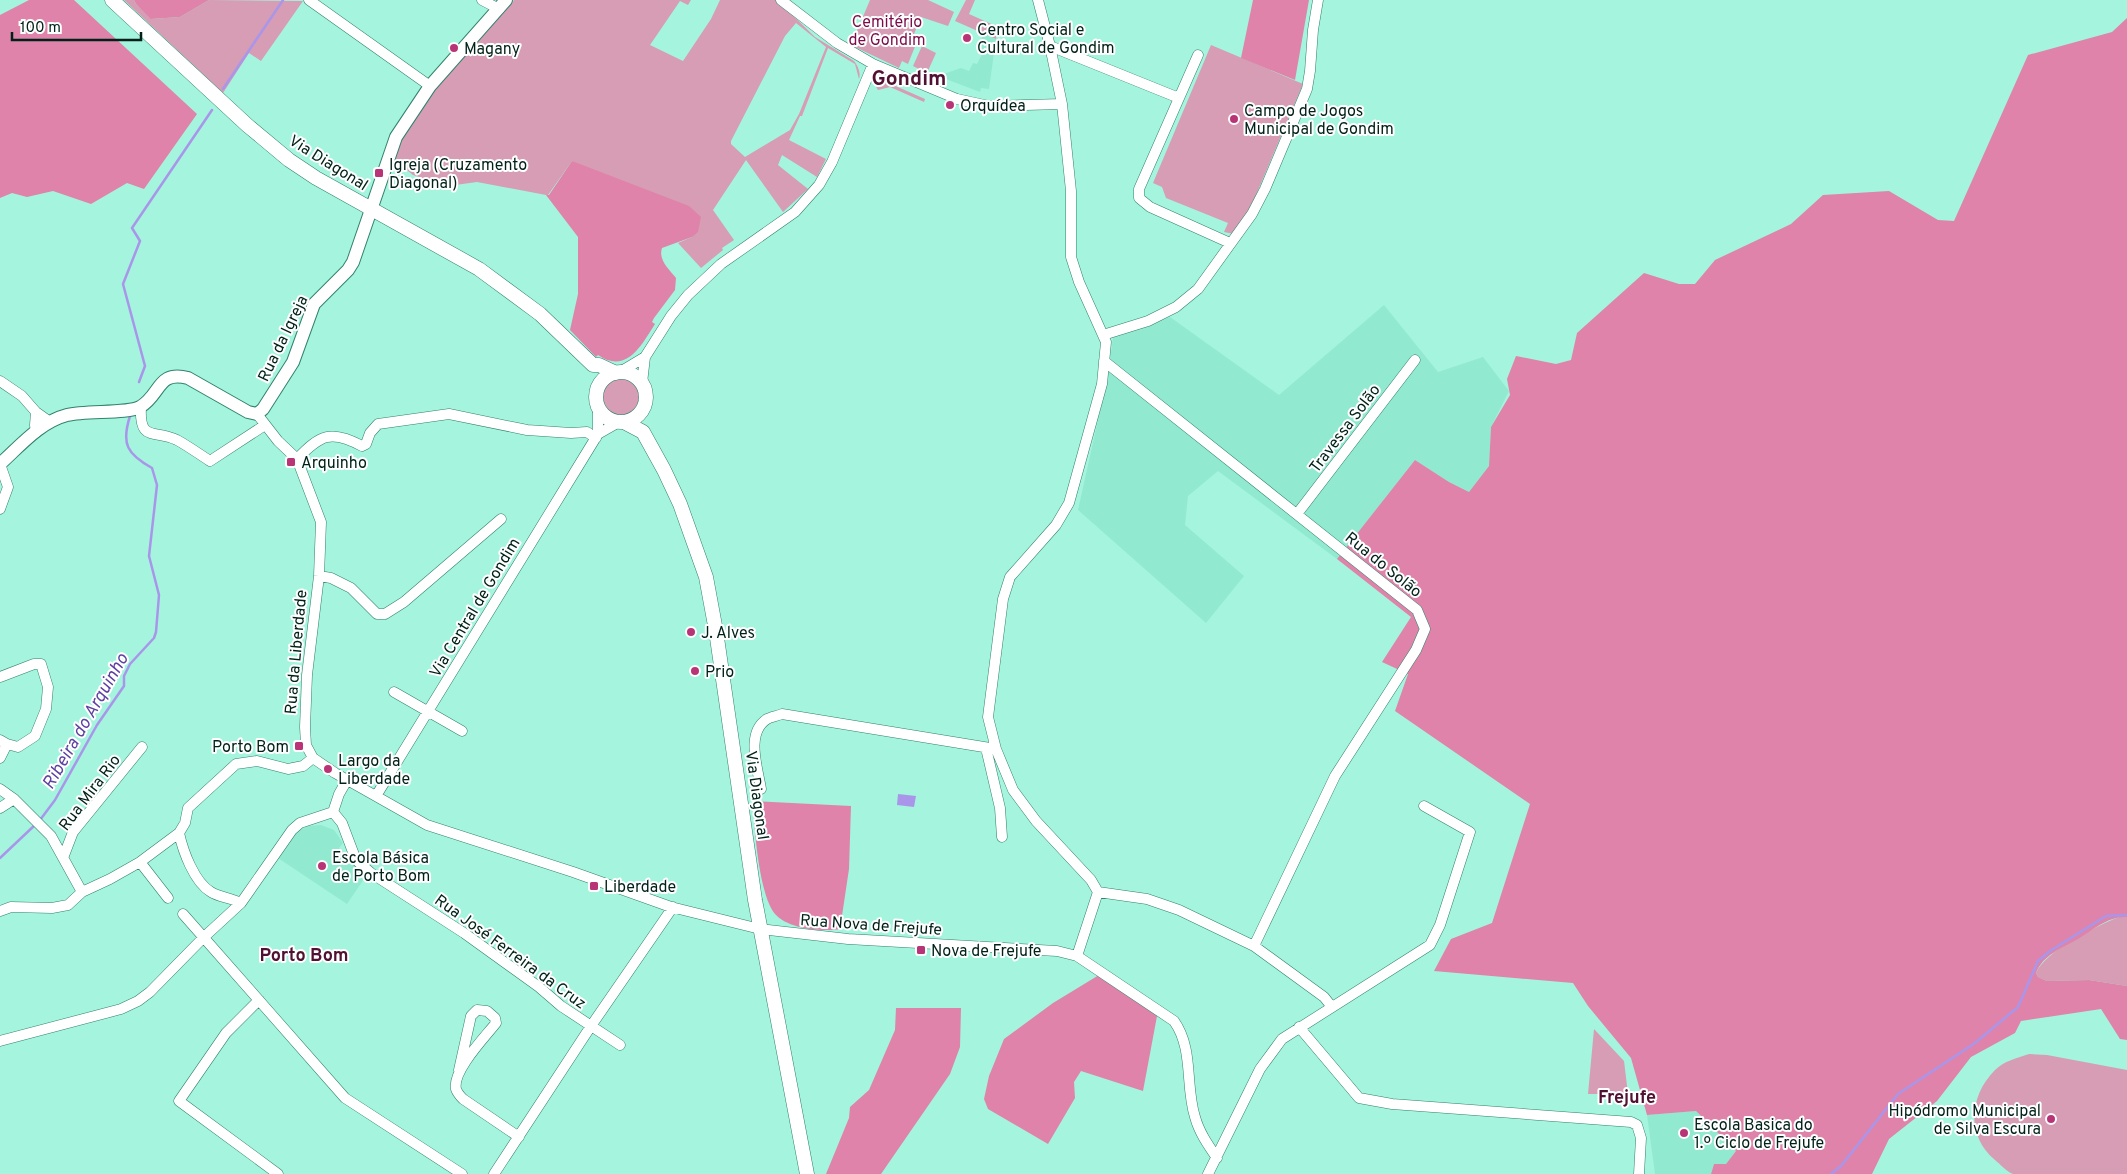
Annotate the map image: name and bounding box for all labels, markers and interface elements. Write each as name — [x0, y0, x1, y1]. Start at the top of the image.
scale bar — [12, 10, 141, 42]
park label: Cemitério de Gondim — [848, 13, 926, 51]
text: 100 m — [20, 19, 61, 38]
place label: Centro Social e Cultural de Gondim — [977, 21, 1115, 59]
marker: Centro Social e Cultural de Gondim — [961, 32, 973, 44]
place label: Magany — [464, 40, 520, 60]
marker: Magany — [448, 42, 460, 54]
district label: Gondim — [872, 66, 947, 93]
place label: Orquídea — [960, 97, 1026, 117]
marker: Orquídea — [944, 99, 956, 111]
place label: Campo de Jogos Municipal de Gondim — [1244, 102, 1394, 140]
marker: Campo de Jogos Municipal de Gondim — [1228, 113, 1240, 125]
street label: Via Diagonal — [285, 131, 371, 196]
place label: Igreja (Cruzamento Diagonal) — [389, 156, 527, 194]
marker: Igreja (Cruzamento Diagonal) — [373, 167, 385, 179]
street label: Rua da Igreja — [254, 292, 313, 385]
street label: Travessa Solão — [1306, 381, 1385, 477]
place label: Arquinho — [301, 454, 367, 474]
marker: Arquinho — [285, 456, 297, 468]
street label: Rua do Solão — [1340, 528, 1425, 603]
street label: Via Central de Gondim — [426, 535, 525, 681]
street label: Rua da Liberdade — [282, 589, 312, 715]
place label: J. Alves — [701, 624, 755, 644]
marker: J. Alves — [685, 626, 697, 638]
water label: Ribeira do Arquinho — [38, 649, 135, 794]
place label: Prio — [705, 663, 734, 683]
marker: Prio — [689, 665, 701, 677]
place label: Porto Bom — [212, 738, 289, 758]
marker: Porto Bom — [293, 740, 305, 752]
street label: Via Diagonal — [740, 749, 772, 841]
street label: Rua Mira Rio — [55, 751, 126, 835]
place label: Largo da Liberdade — [338, 752, 410, 790]
marker: Largo da Liberdade — [322, 763, 334, 775]
place label: Escola Básica de Porto Bom — [332, 849, 430, 887]
marker: Escola Básica de Porto Bom — [316, 860, 328, 872]
place label: Liberdade — [604, 878, 676, 898]
marker: Liberdade — [588, 880, 600, 892]
street label: Rua José Ferreira da Cruz — [430, 891, 590, 1014]
street label: Rua Nova de Frejufe — [799, 911, 942, 941]
place label: Nova de Frejufe — [931, 942, 1041, 962]
marker: Nova de Frejufe — [915, 944, 927, 956]
district label: Porto Bom — [260, 945, 348, 968]
district label: Frejufe — [1598, 1087, 1656, 1110]
place label: Hipódromo Municipal de Silva Escura — [1888, 1102, 2041, 1140]
marker: Hipódromo Municipal de Silva Escura — [2045, 1113, 2057, 1125]
place label: Escola Basica do 1.º Ciclo de Frejufe — [1694, 1116, 1824, 1154]
marker: Escola Basica do 1.º Ciclo de Frejufe — [1678, 1127, 1690, 1139]

